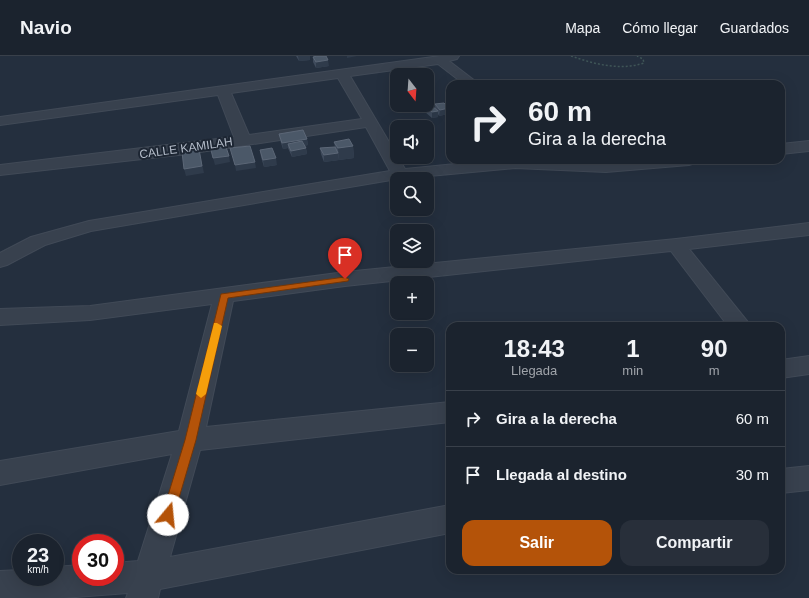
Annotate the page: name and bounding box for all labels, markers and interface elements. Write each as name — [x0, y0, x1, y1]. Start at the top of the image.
text: Navio — [20, 17, 72, 38]
text: Mapa — [565, 20, 600, 36]
text: Cómo llegar — [622, 20, 698, 36]
text: Guardados — [720, 20, 789, 36]
north arrow — [390, 68, 434, 112]
map controls — [390, 68, 434, 372]
icon: right — [462, 96, 514, 148]
text: 60 m — [528, 96, 592, 127]
button: sound — [390, 120, 434, 164]
text: Gira a la derecha — [528, 129, 666, 149]
street label: CALLE KAMILAH — [138, 135, 234, 161]
button: search — [390, 172, 434, 216]
button: layers — [390, 224, 434, 268]
pin — [328, 238, 362, 279]
icon: arrive — [334, 244, 356, 266]
button: + — [390, 276, 434, 320]
button: − — [390, 328, 434, 372]
text: 18:43 — [503, 335, 565, 362]
text: 1 — [626, 335, 640, 362]
text: 90 — [701, 335, 728, 362]
text: Llegada — [511, 363, 557, 378]
text: min — [622, 363, 643, 378]
text: m — [709, 363, 720, 378]
icon: right — [462, 408, 484, 430]
text: Gira a la derecha — [496, 410, 617, 427]
text: 60 m — [736, 410, 769, 427]
icon: arrive — [462, 464, 484, 486]
text: Llegada al destino — [496, 466, 627, 483]
text: 30 m — [736, 466, 769, 483]
position arrow — [147, 494, 189, 536]
button: Salir — [462, 520, 612, 566]
button: Compartir — [620, 520, 769, 566]
speed limit sign: 30 — [72, 534, 124, 586]
text: 23 — [27, 544, 49, 566]
text: km/h — [27, 564, 49, 575]

